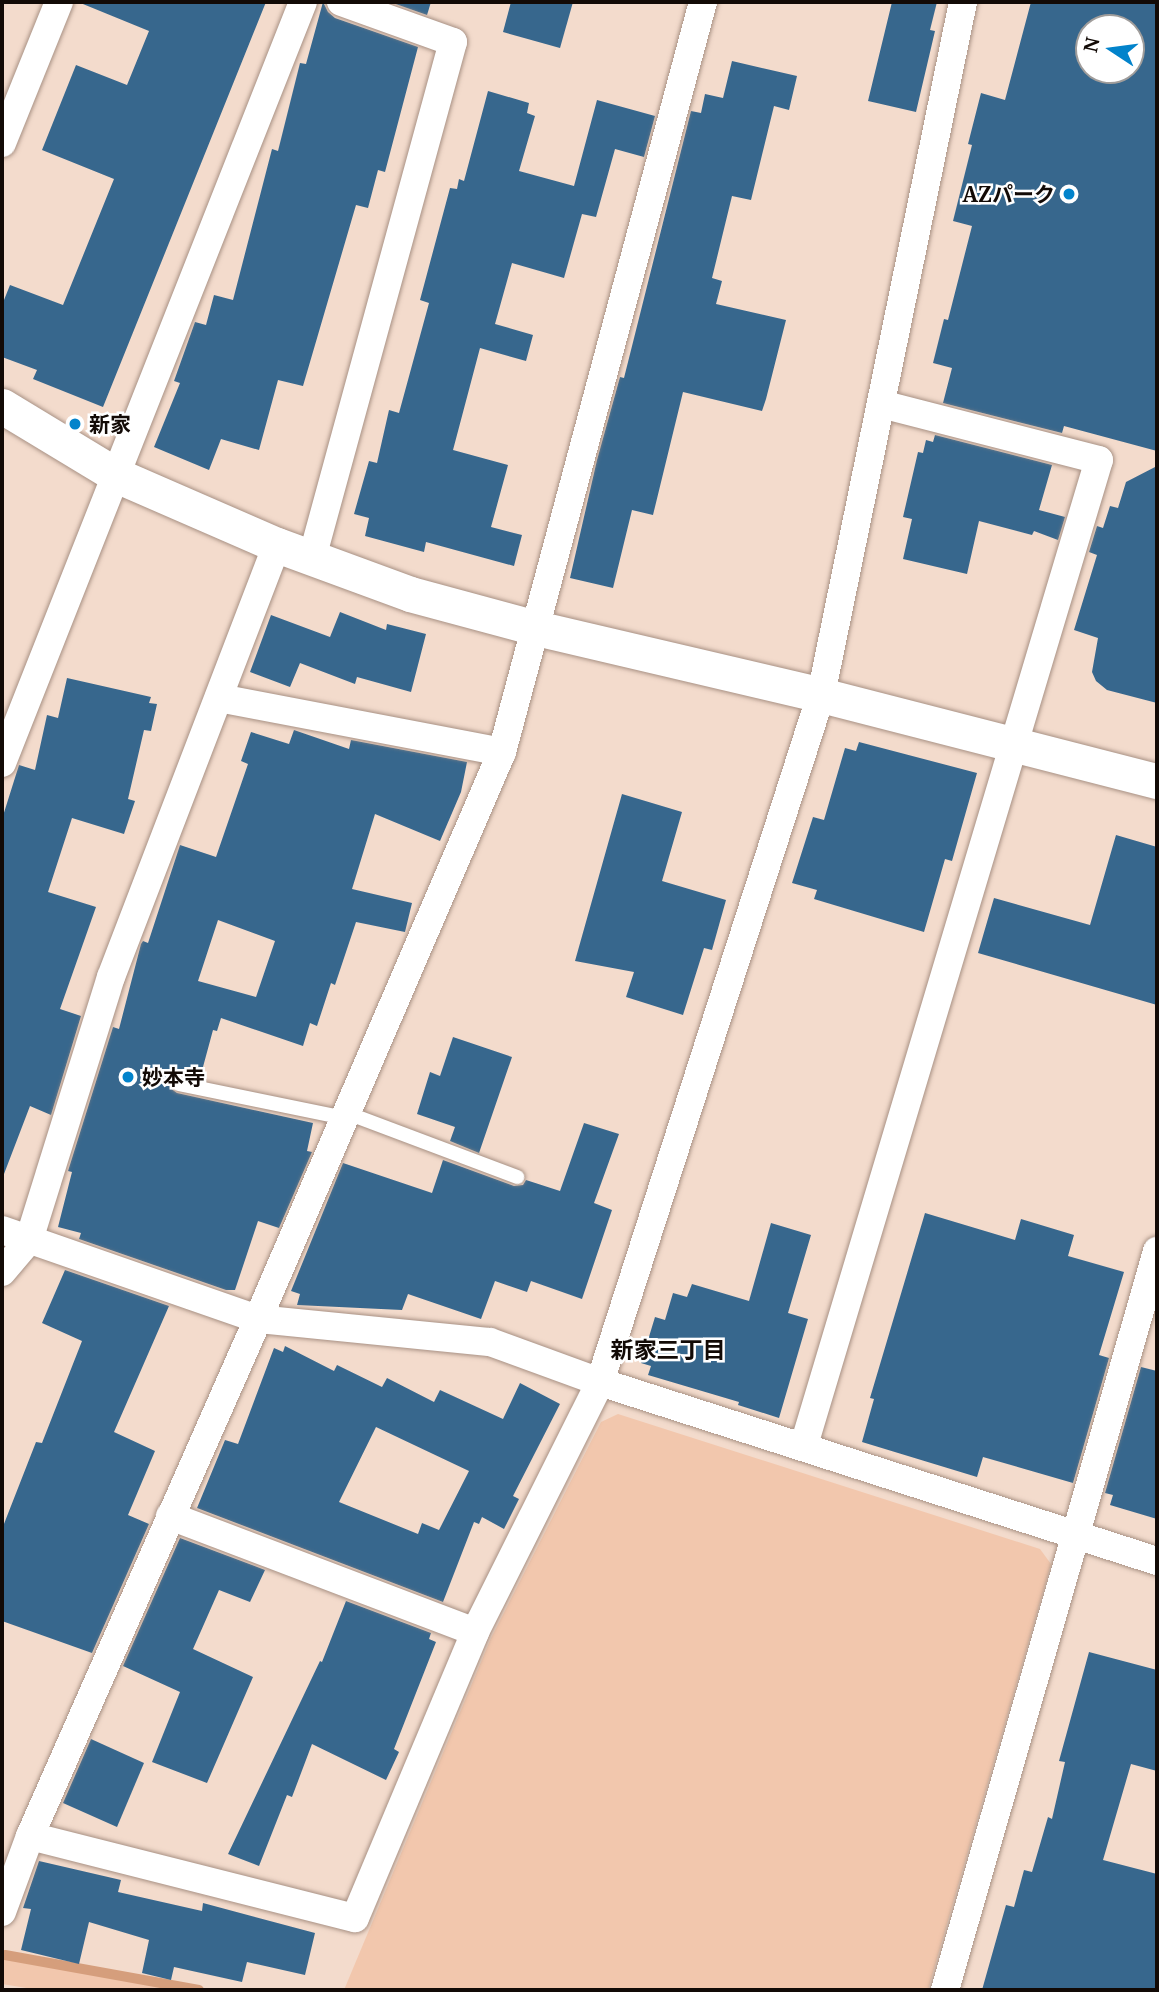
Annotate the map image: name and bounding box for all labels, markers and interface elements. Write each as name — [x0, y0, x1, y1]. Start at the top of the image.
north arrow — [1075, 14, 1145, 84]
text: N — [1077, 35, 1106, 55]
place label: AZパーク — [962, 181, 1055, 207]
marker: AZパーク — [1061, 186, 1077, 202]
place label: 新家 — [89, 411, 131, 437]
marker: 新家 — [67, 416, 83, 432]
place label: 妙本寺 — [142, 1064, 205, 1090]
marker: 妙本寺 — [120, 1069, 136, 1085]
district label: 新家三丁目 — [611, 1335, 725, 1363]

